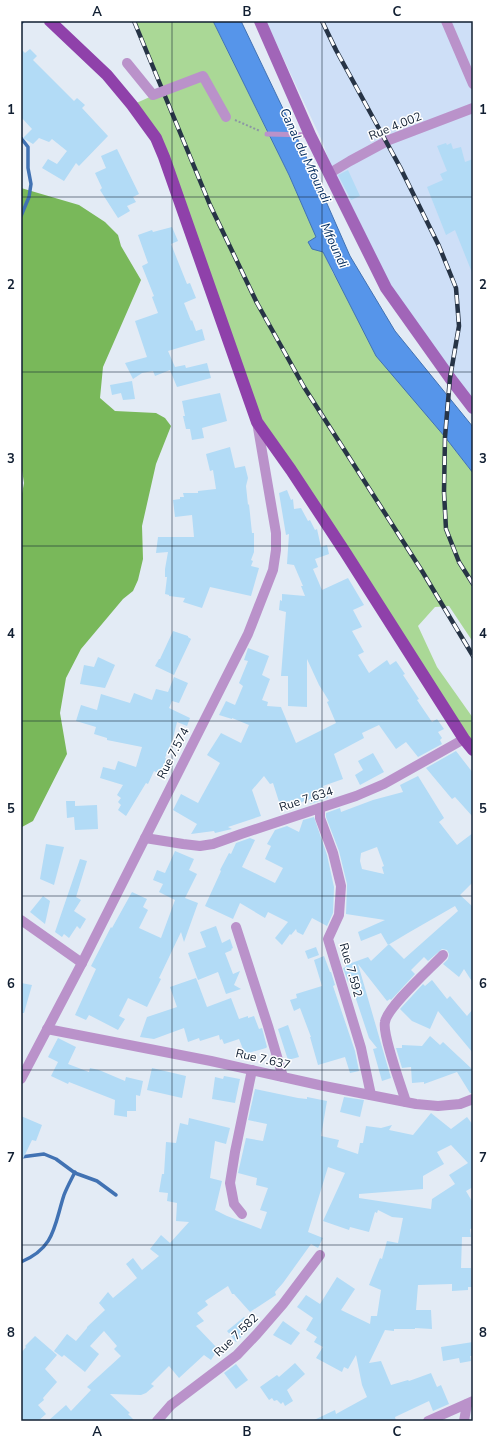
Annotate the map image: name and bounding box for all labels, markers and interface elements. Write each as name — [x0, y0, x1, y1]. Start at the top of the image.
text: A — [92, 3, 102, 21]
text: B — [243, 3, 252, 21]
text: C — [393, 3, 402, 21]
text: 1 — [7, 101, 15, 119]
text: 1 — [479, 101, 487, 119]
water label: Canal du Mfoundi — [275, 105, 335, 207]
street label: Rue 4.002 — [366, 108, 424, 144]
water label: Mfoundi — [316, 220, 353, 272]
text: 2 — [7, 276, 15, 294]
text: 2 — [479, 276, 487, 294]
text: 3 — [7, 450, 15, 468]
text: 3 — [479, 450, 487, 468]
text: 4 — [7, 625, 15, 643]
text: 4 — [479, 625, 487, 643]
street label: Rue 7.574 — [153, 725, 193, 781]
street label: Rue 7.634 — [277, 783, 335, 815]
text: 5 — [7, 800, 15, 818]
text: 5 — [479, 800, 487, 818]
street label: Rue 7.592 — [336, 941, 366, 999]
text: 6 — [7, 975, 15, 993]
text: 6 — [479, 975, 487, 993]
street label: Rue 7.637 — [234, 1045, 292, 1073]
text: 7 — [7, 1149, 15, 1167]
text: 7 — [479, 1149, 487, 1167]
street label: Rue 7.582 — [210, 1310, 262, 1360]
text: 8 — [7, 1324, 15, 1342]
text: 8 — [479, 1324, 487, 1342]
text: A — [92, 1423, 102, 1441]
text: B — [243, 1423, 252, 1441]
text: C — [393, 1423, 402, 1441]

